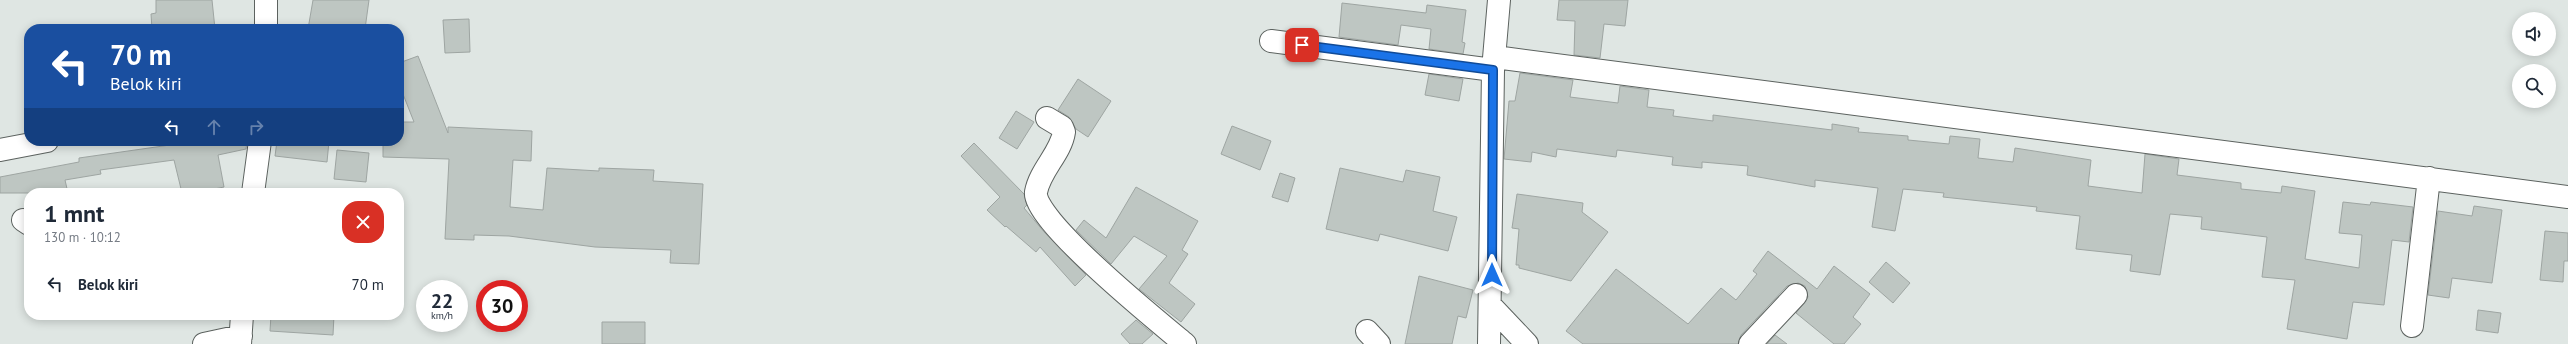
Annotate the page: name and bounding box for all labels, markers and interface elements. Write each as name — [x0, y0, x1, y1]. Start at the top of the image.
map controls — [2512, 12, 2556, 108]
button: sound — [2512, 12, 2556, 56]
pin — [1285, 28, 1319, 62]
icon: arrive — [1291, 34, 1313, 56]
text: 70 m — [110, 36, 171, 73]
icon: left — [44, 40, 96, 92]
button: search — [2512, 64, 2556, 108]
text: Belok kiri — [110, 72, 182, 95]
icon: left — [161, 116, 183, 138]
icon: ahead — [203, 116, 225, 138]
icon: right — [245, 116, 267, 138]
text: 1 mnt — [44, 198, 104, 229]
button: close — [342, 201, 384, 243]
text: 130 m · 10:12 — [44, 229, 121, 246]
position arrow — [1471, 254, 1513, 296]
icon: left — [44, 273, 66, 295]
text: Belok kiri — [78, 275, 138, 294]
text: 70 m — [351, 275, 384, 294]
speed limit sign: 30 — [476, 280, 528, 332]
text: 22 — [431, 288, 453, 314]
text: km/h — [431, 309, 453, 322]

